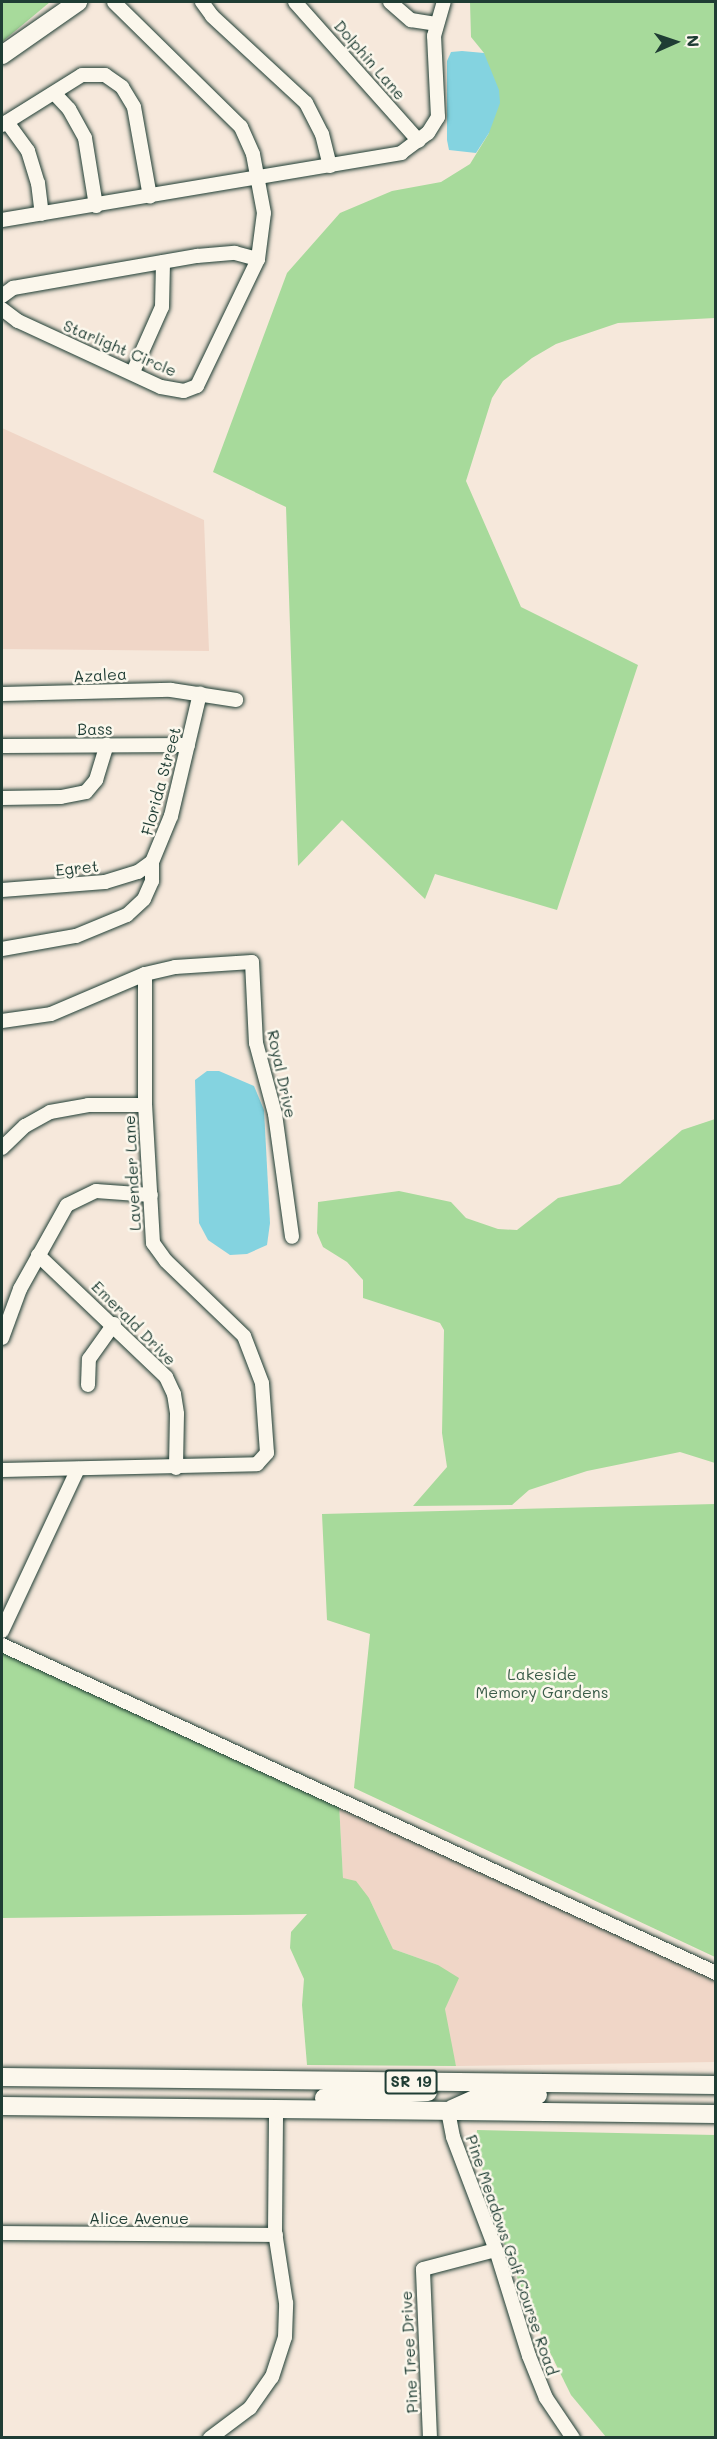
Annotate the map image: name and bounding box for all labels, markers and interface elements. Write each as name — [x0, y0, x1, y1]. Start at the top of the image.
north arrow — [645, 12, 705, 72]
street label: Dolphin Lane — [330, 16, 410, 104]
text: N — [683, 34, 704, 48]
street label: Starlight Circle — [61, 316, 179, 380]
street label: Azalea — [73, 664, 127, 686]
street label: Bass — [77, 719, 113, 739]
street label: Florida Street — [137, 725, 185, 837]
street label: Egret — [54, 856, 100, 880]
street label: Royal Drive — [263, 1028, 301, 1120]
street label: Lavender Lane — [119, 1115, 145, 1231]
street label: Emerald Drive — [88, 1277, 180, 1369]
park label: Lakeside Memory Gardens — [476, 1664, 608, 1702]
road number: SR 19 — [384, 2070, 438, 2094]
street label: Pine Meadows Golf Course Road — [462, 2132, 562, 2378]
street label: Alice Avenue — [89, 2208, 189, 2228]
street label: Pine Tree Drive — [396, 2290, 422, 2414]

